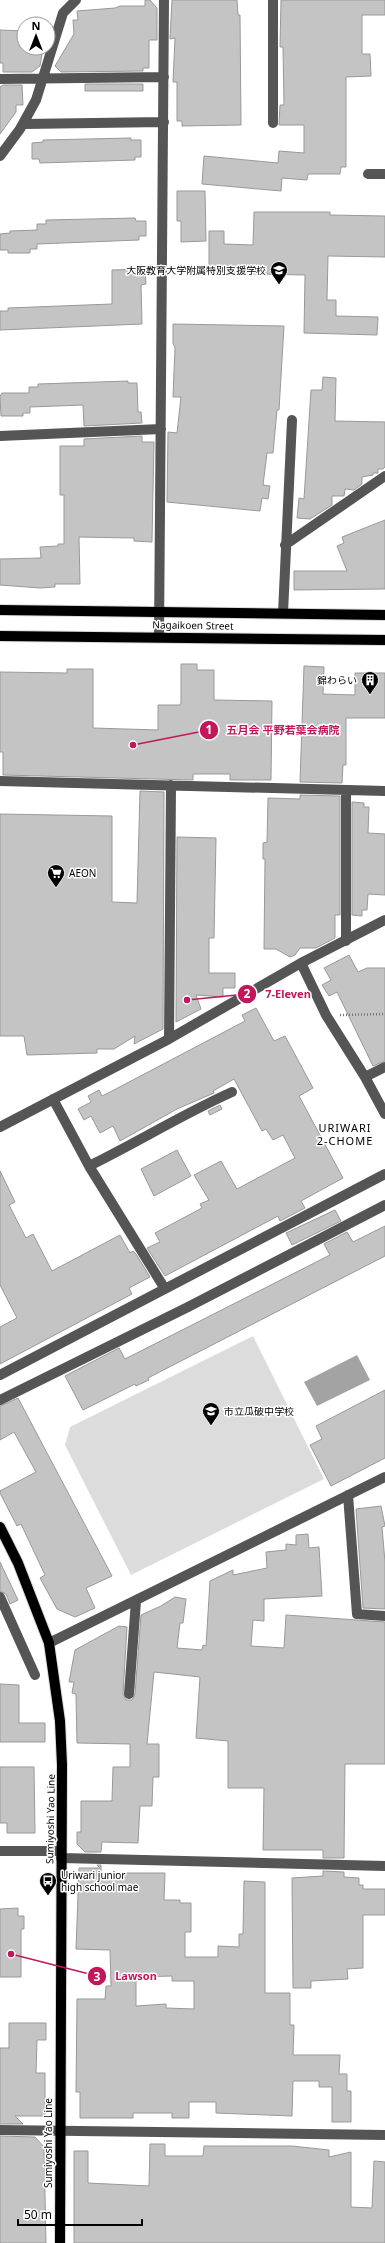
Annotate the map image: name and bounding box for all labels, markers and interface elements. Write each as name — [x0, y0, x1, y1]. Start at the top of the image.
north arrow — [16, 16, 56, 56]
text: N — [32, 18, 40, 33]
school or university icon: 大阪教育大学附属特別支援学校 — [269, 260, 289, 285]
place label: 大阪教育大学附属特別支援学校 — [126, 263, 266, 277]
street label: Nagaikoen Street — [152, 617, 234, 633]
building icon: 錦わらい — [360, 670, 380, 695]
place label: 錦わらい — [317, 673, 357, 687]
callout: 五月会 平野若葉会病院 — [199, 718, 348, 741]
text: 1 — [206, 721, 212, 738]
text: 五月会 平野若葉会病院 — [227, 722, 339, 737]
supermarket icon: AEON — [46, 863, 66, 888]
place label: AEON — [69, 866, 96, 880]
callout: 7-Eleven — [237, 983, 319, 1006]
text: 2 — [244, 985, 251, 1002]
text: 7-Eleven — [265, 986, 311, 1001]
district label: URIWARI 2-CHOME — [317, 1120, 373, 1148]
school or university icon: 市立瓜破中学校 — [201, 1401, 221, 1426]
place label: 市立瓜破中学校 — [224, 1404, 294, 1418]
street label: Sumiyoshi Yao Line — [42, 1774, 58, 1864]
place label: Uriwari junior high school mae — [61, 1868, 139, 1894]
bus stop icon: Uriwari junior high school mae — [38, 1871, 58, 1896]
callout: Lawson — [87, 1965, 165, 1988]
text: 3 — [94, 1968, 101, 1985]
text: Lawson — [115, 1968, 157, 1983]
street label: Sumiyoshi Yao Line — [41, 2098, 55, 2188]
scale bar — [18, 2201, 142, 2227]
text: 50 m — [24, 2206, 52, 2223]

